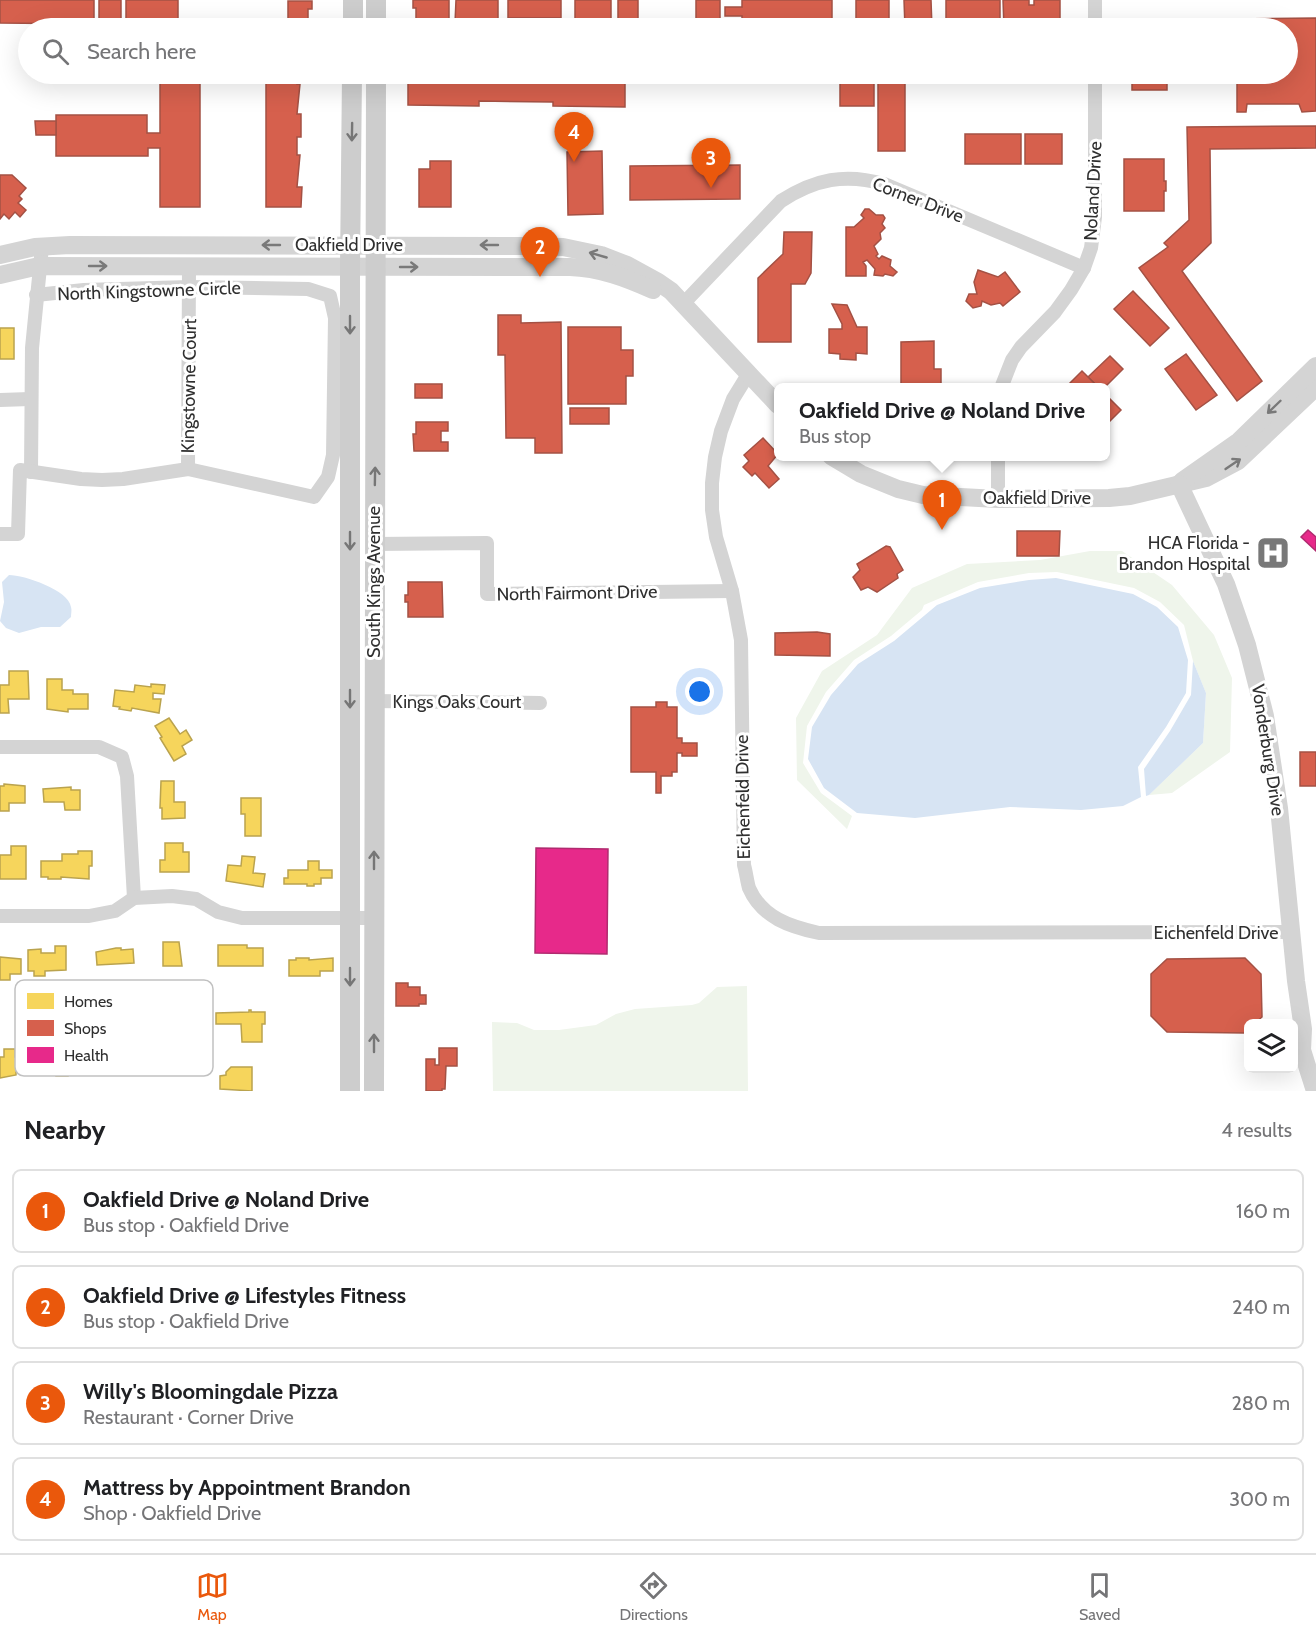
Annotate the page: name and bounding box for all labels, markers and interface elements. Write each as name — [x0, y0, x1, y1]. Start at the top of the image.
search box — [18, 18, 1298, 84]
icon: search — [39, 35, 72, 68]
text: Search here — [87, 38, 196, 65]
pin: 4 — [554, 112, 594, 162]
one-way arrow — [346, 121, 357, 141]
pin: 3 — [692, 138, 730, 188]
street label: Noland Drive — [1079, 141, 1107, 241]
street label: Corner Drive — [869, 173, 967, 227]
pin: 2 — [520, 228, 560, 277]
street label: Oakfield Drive — [295, 234, 403, 256]
one-way arrow — [261, 239, 281, 251]
one-way arrow — [479, 239, 499, 251]
one-way arrow — [589, 249, 608, 260]
one-way arrow — [87, 260, 107, 272]
one-way arrow — [398, 261, 418, 273]
street label: North Kingstowne Circle — [57, 277, 241, 305]
one-way arrow — [344, 315, 356, 335]
street label: Kingstowne Court — [177, 318, 201, 454]
popup — [774, 383, 1110, 461]
text: Oakfield Drive @ Noland Drive — [799, 397, 1085, 424]
one-way arrow — [1267, 400, 1282, 414]
text: Bus stop — [799, 424, 871, 448]
one-way arrow — [1224, 457, 1241, 470]
one-way arrow — [369, 466, 380, 486]
pin: 1 — [922, 480, 962, 530]
street label: Oakfield Drive — [983, 487, 1091, 509]
street label: South Kings Avenue — [363, 506, 385, 658]
one-way arrow — [344, 531, 356, 551]
place label: HCA Florida - Brandon Hospital — [1118, 532, 1251, 575]
hospital icon: HCA Florida - Brandon Hospital — [1255, 535, 1291, 571]
street label: North Fairmont Drive — [497, 581, 657, 605]
your location — [685, 677, 714, 706]
street label: Vonderburg Drive — [1247, 683, 1289, 817]
one-way arrow — [344, 689, 356, 709]
street label: Kings Oaks Court — [393, 691, 521, 713]
street label: Eichenfeld Drive — [731, 734, 755, 860]
one-way arrow — [368, 850, 380, 870]
street label: Eichenfeld Drive — [1154, 922, 1278, 944]
one-way arrow — [344, 967, 356, 987]
legend — [15, 980, 213, 1076]
text: Homes — [64, 992, 113, 1011]
text: Shops — [64, 1019, 107, 1038]
map controls — [1244, 1019, 1298, 1073]
button: layers — [1244, 1019, 1298, 1073]
one-way arrow — [368, 1033, 380, 1053]
text: Health — [64, 1046, 109, 1065]
text: Nearby — [24, 1114, 105, 1146]
text: 4 results — [1221, 1118, 1292, 1142]
text: Oakfield Drive @ Noland Drive — [83, 1186, 369, 1213]
text: 1 — [42, 1199, 49, 1223]
text: 160 m — [1236, 1199, 1290, 1223]
text: Bus stop · Oakfield Drive — [83, 1213, 289, 1237]
text: Oakfield Drive @ Lifestyles Fitness — [83, 1282, 406, 1309]
text: 2 — [40, 1295, 51, 1319]
text: 240 m — [1232, 1295, 1290, 1319]
text: Bus stop · Oakfield Drive — [83, 1309, 289, 1333]
text: Willy's Bloomingdale Pizza — [83, 1378, 338, 1405]
text: 3 — [40, 1391, 51, 1415]
text: 280 m — [1231, 1391, 1290, 1415]
text: Restaurant · Corner Drive — [83, 1405, 294, 1429]
text: Mattress by Appointment Brandon — [83, 1474, 411, 1501]
text: 4 — [39, 1487, 52, 1511]
text: 300 m — [1229, 1487, 1290, 1511]
text: Shop · Oakfield Drive — [83, 1501, 261, 1525]
tab: Map — [196, 1569, 229, 1624]
tab: Directions — [620, 1569, 688, 1624]
tab: Saved — [1079, 1569, 1120, 1624]

